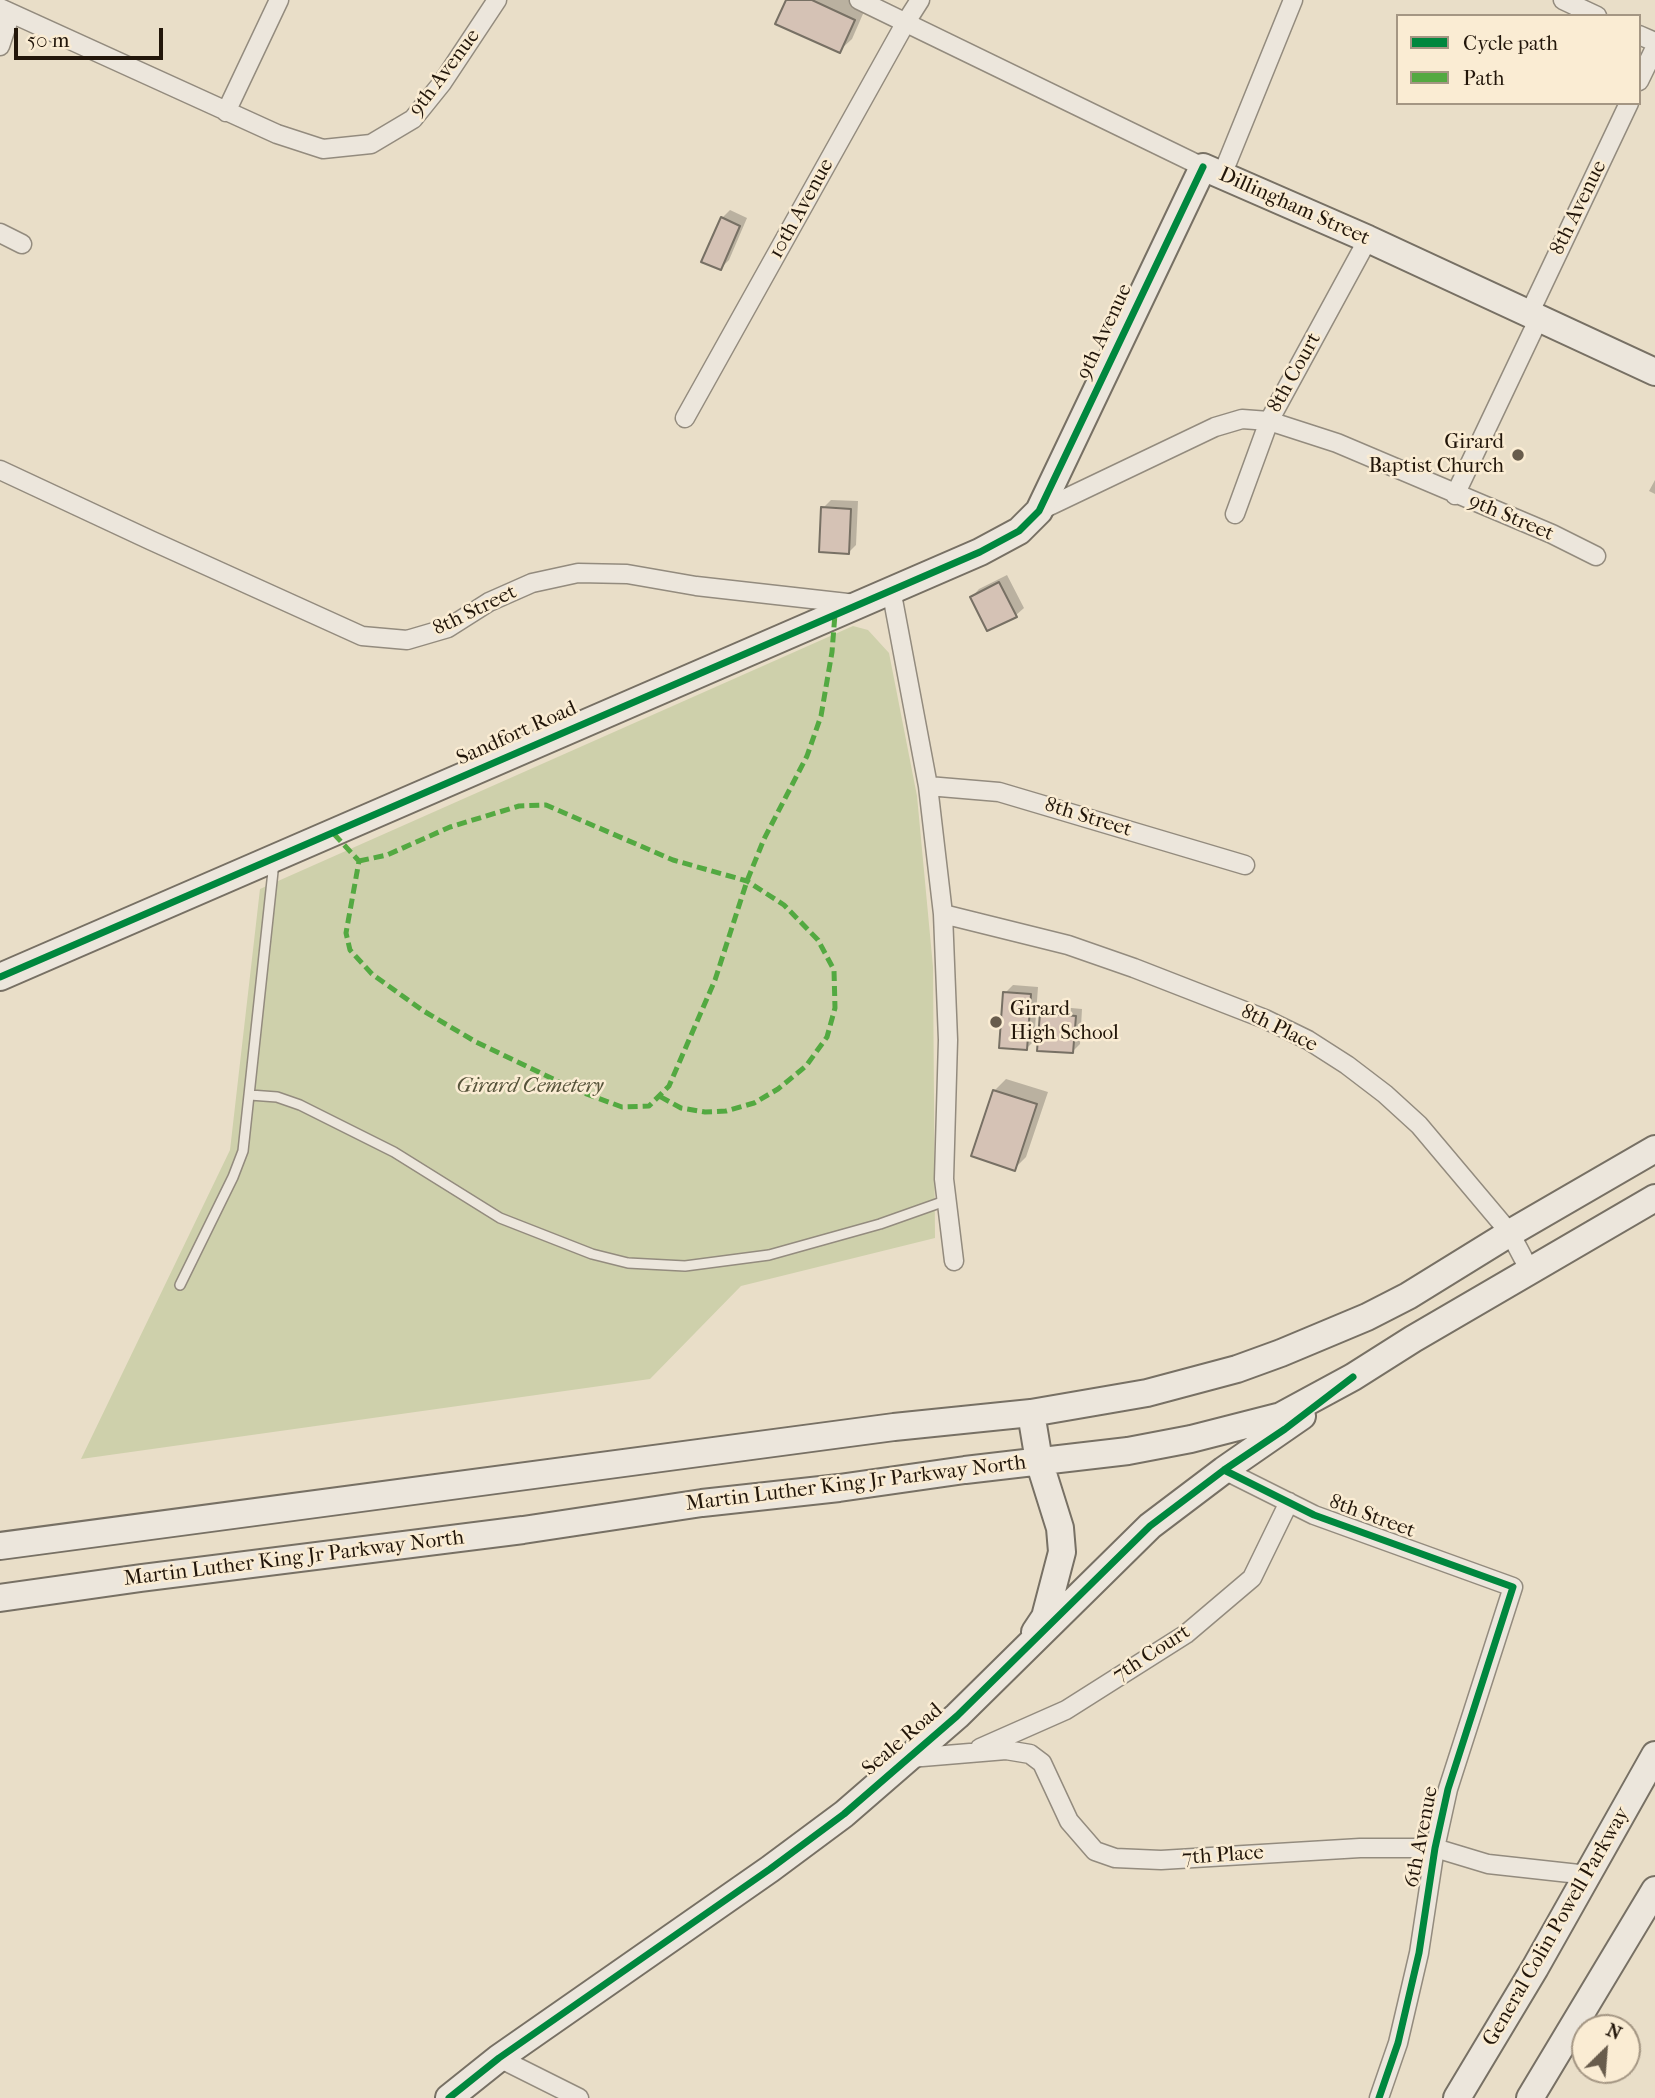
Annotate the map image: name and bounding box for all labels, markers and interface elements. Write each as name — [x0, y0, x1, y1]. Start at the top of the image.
scale bar — [18, 14, 166, 58]
legend — [1396, 14, 1641, 105]
street label: 9th Avenue — [404, 24, 486, 122]
text: 50 m — [27, 28, 70, 52]
text: Cycle path — [1463, 31, 1558, 55]
text: Path — [1463, 66, 1504, 90]
street label: 10th Avenue — [764, 155, 840, 263]
street label: 8th Avenue — [1545, 157, 1613, 259]
street label: Dillingham Street — [1215, 162, 1373, 252]
street label: 9th Avenue — [1072, 280, 1138, 384]
street label: 8th Court — [1263, 329, 1327, 417]
place label: Girard Baptist Church — [1368, 430, 1504, 480]
marker: Girard Baptist Church — [1510, 447, 1526, 463]
street label: 9th Street — [1465, 489, 1557, 547]
street label: 8th Street — [429, 580, 521, 642]
street label: Sandfort Road — [453, 696, 581, 772]
street label: 8th Street — [1041, 793, 1135, 843]
place label: Girard High School — [1010, 997, 1119, 1047]
street label: 8th Place — [1237, 1000, 1321, 1058]
marker: Girard High School — [988, 1014, 1004, 1030]
park label: Girard Cemetery — [456, 1074, 604, 1100]
street label: Martin Luther King Jr Parkway North — [684, 1451, 1028, 1517]
street label: 8th Street — [1326, 1490, 1418, 1544]
street label: Martin Luther King Jr Parkway North — [122, 1526, 466, 1592]
street label: 7th Court — [1109, 1620, 1195, 1688]
street label: Seale Road — [858, 1698, 948, 1782]
street label: 6th Avenue — [1400, 1784, 1444, 1890]
street label: General Colin Powell Parkway — [1478, 1803, 1636, 2051]
street label: 7th Place — [1181, 1841, 1265, 1871]
north arrow — [1571, 2014, 1641, 2084]
text: N — [1603, 2019, 1625, 2045]

